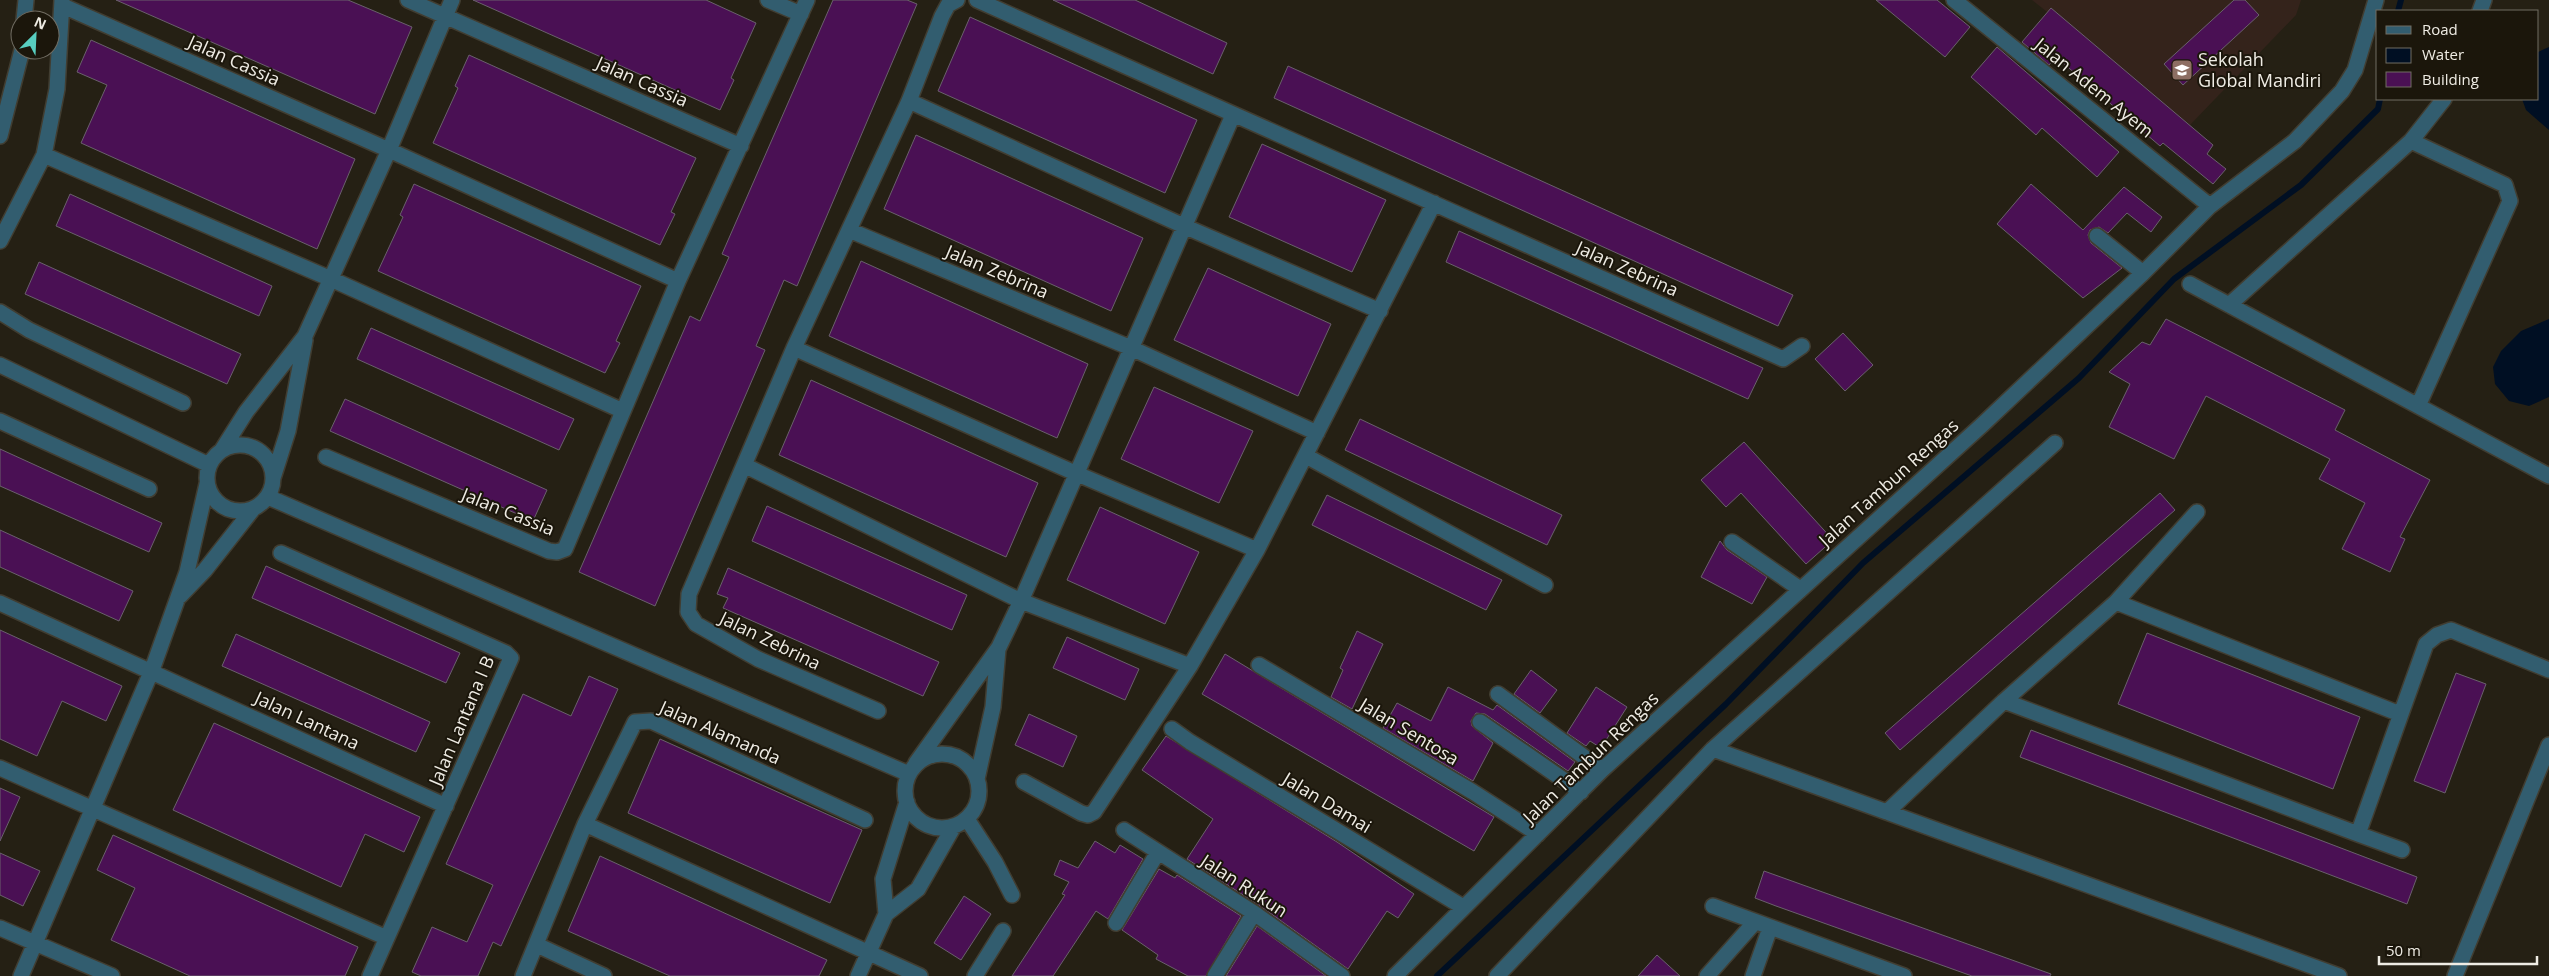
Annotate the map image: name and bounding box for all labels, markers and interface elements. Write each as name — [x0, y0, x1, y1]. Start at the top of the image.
north arrow — [10, 10, 60, 60]
legend — [2376, 10, 2539, 100]
text: N — [31, 12, 50, 34]
text: Road — [2422, 19, 2458, 39]
street label: Jalan Cassia — [183, 28, 284, 91]
street label: Jalan Adem Ayem — [2029, 31, 2159, 143]
text: Water — [2422, 44, 2464, 64]
place label: Sekolah Global Mandiri — [2198, 47, 2321, 92]
street label: Jalan Cassia — [591, 49, 692, 112]
school or university icon: Sekolah Global Mandiri — [2170, 58, 2194, 82]
text: Building — [2422, 69, 2479, 89]
street label: Jalan Zebrina — [1571, 234, 1682, 301]
street label: Jalan Zebrina — [940, 238, 1052, 304]
street label: Jalan Tambun Rengas — [1812, 413, 1963, 553]
street label: Jalan Cassia — [457, 481, 558, 541]
street label: Jalan Zebrina — [714, 604, 825, 675]
street label: Jalan Lantana I B — [422, 652, 499, 791]
street label: Jalan Lantana — [249, 684, 364, 755]
street label: Jalan Tambun Rengas — [1516, 686, 1663, 830]
street label: Jalan Sentosa — [1354, 691, 1464, 770]
street label: Jalan Alamanda — [654, 694, 785, 769]
street label: Jalan Damai — [1277, 765, 1376, 838]
street label: Jalan Rukun — [1195, 847, 1293, 922]
scale bar — [2379, 934, 2536, 966]
text: 50 m — [2386, 940, 2421, 960]

